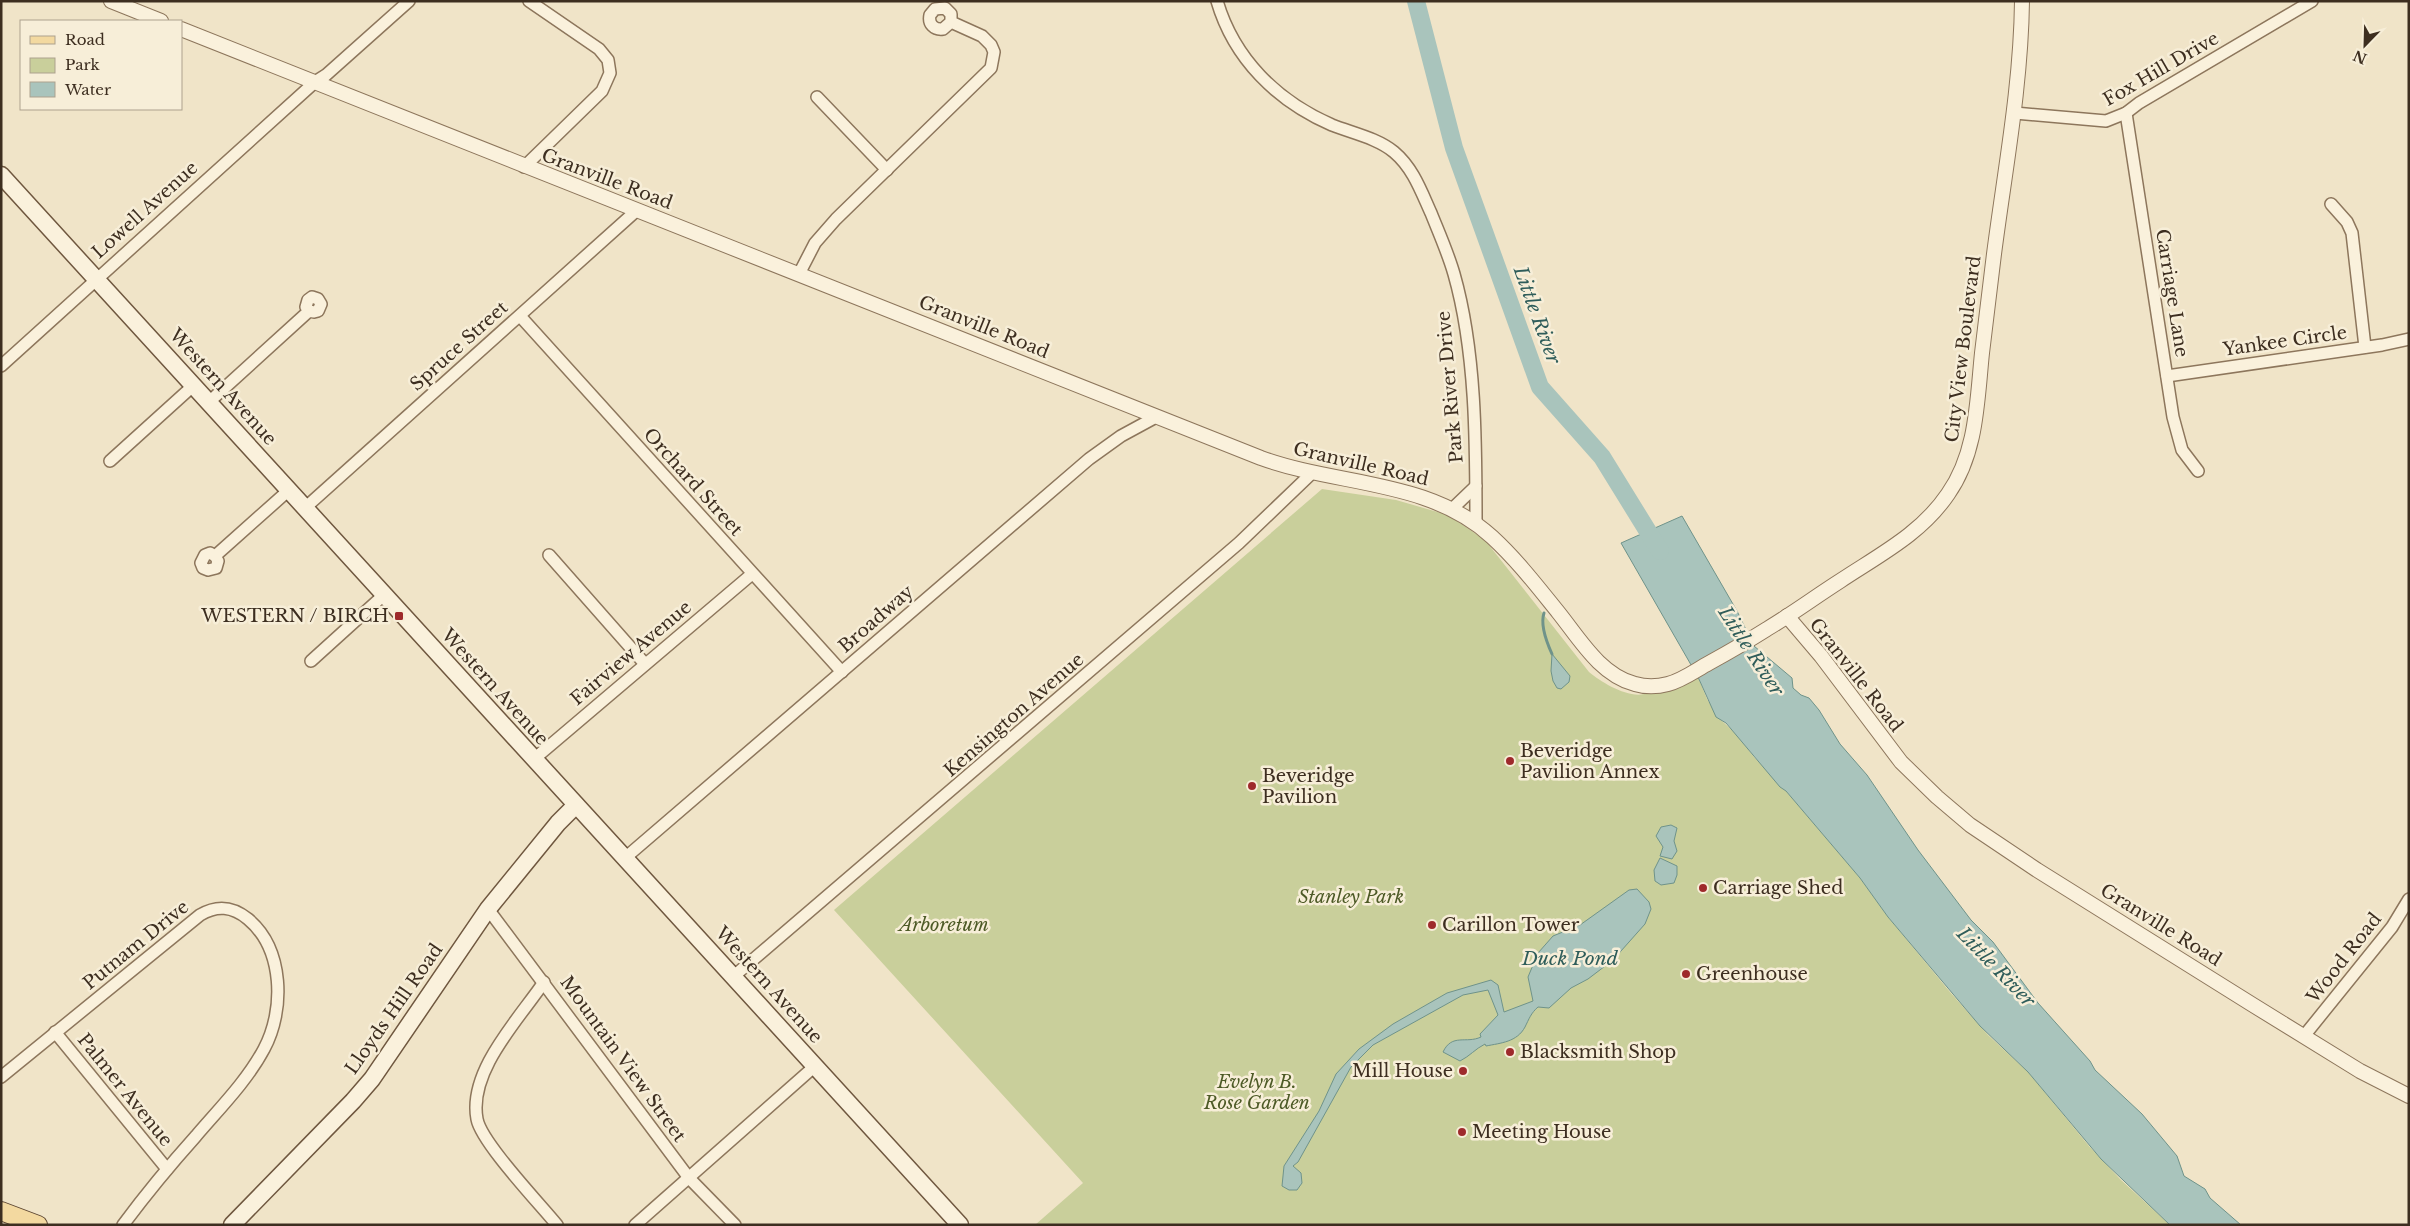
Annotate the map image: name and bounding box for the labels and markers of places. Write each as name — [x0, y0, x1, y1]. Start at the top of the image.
place label: WESTERN / BIRCH — [200, 605, 389, 627]
marker: WESTERN / BIRCH — [393, 610, 405, 622]
place label: Beveridge Pavilion Annex — [1520, 740, 1659, 783]
marker: Beveridge Pavilion Annex — [1504, 755, 1516, 767]
place label: Beveridge Pavilion — [1262, 765, 1355, 808]
marker: Beveridge Pavilion — [1246, 780, 1258, 792]
place label: Carriage Shed — [1713, 877, 1843, 899]
marker: Carriage Shed — [1697, 882, 1709, 894]
place label: Carillon Tower — [1442, 914, 1580, 936]
marker: Carillon Tower — [1426, 919, 1438, 931]
place label: Greenhouse — [1696, 963, 1808, 985]
marker: Greenhouse — [1680, 968, 1692, 980]
place label: Blacksmith Shop — [1520, 1041, 1676, 1063]
marker: Blacksmith Shop — [1504, 1046, 1516, 1058]
place label: Mill House — [1352, 1060, 1453, 1082]
marker: Mill House — [1457, 1065, 1469, 1077]
place label: Meeting House — [1472, 1121, 1611, 1143]
marker: Meeting House — [1456, 1126, 1468, 1138]

